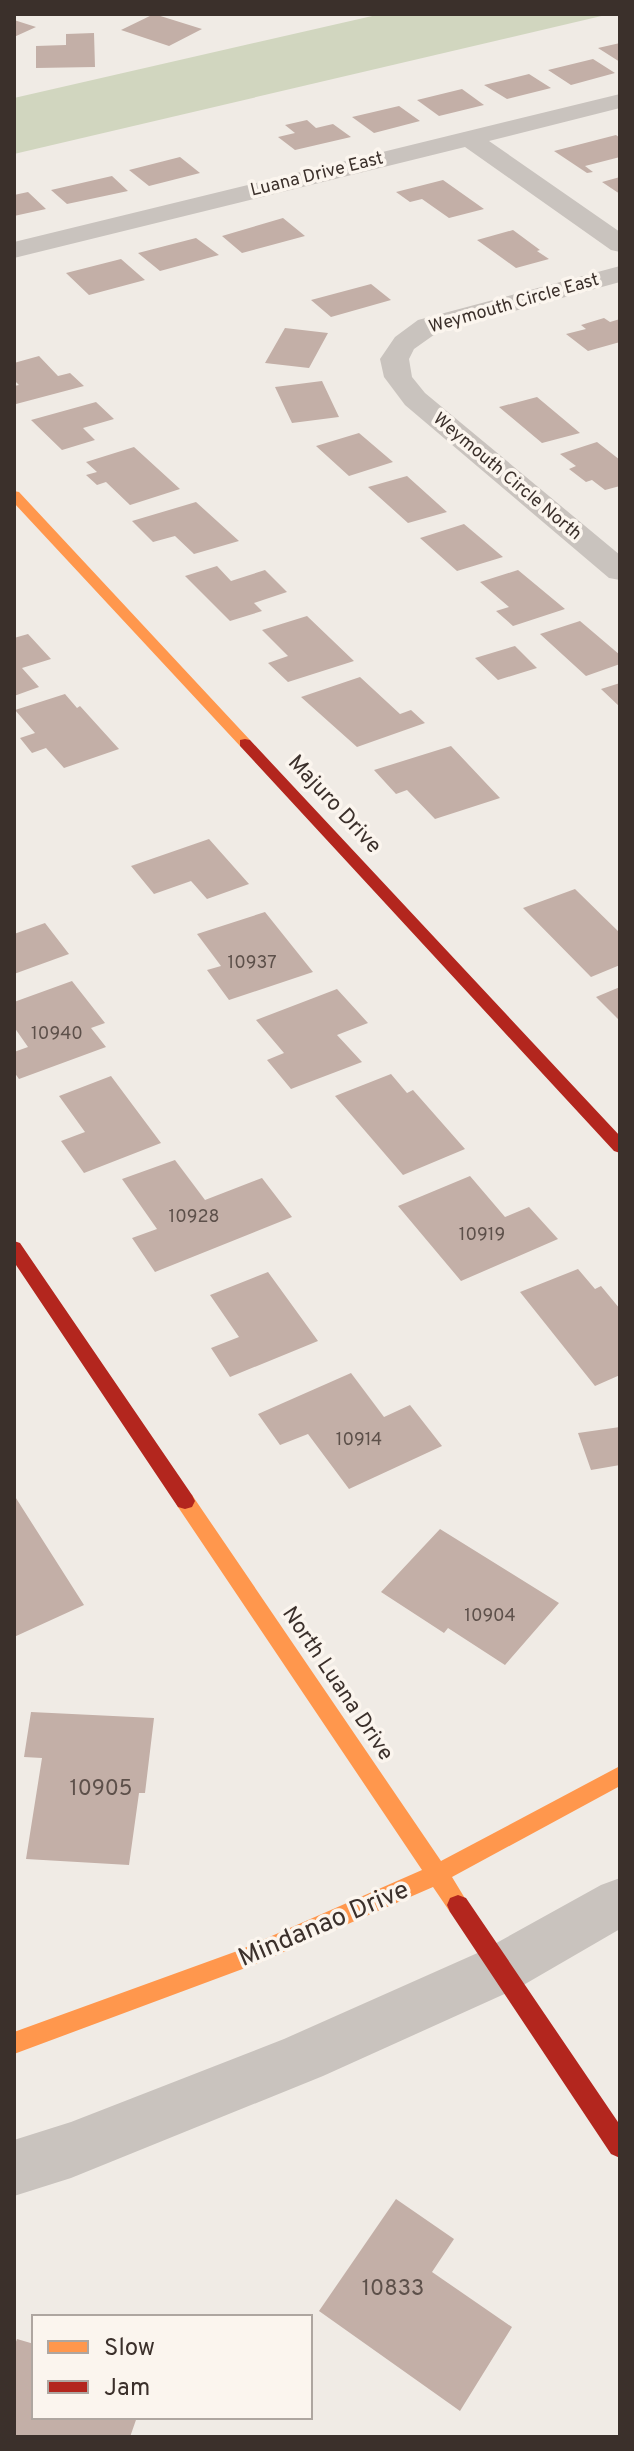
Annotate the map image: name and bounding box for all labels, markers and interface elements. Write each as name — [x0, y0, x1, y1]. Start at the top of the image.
street label: Luana Drive East — [248, 147, 386, 203]
street label: Weymouth Circle East — [426, 269, 602, 339]
street label: Weymouth Circle North — [428, 408, 586, 546]
street label: Majuro Drive — [282, 750, 386, 860]
house number: 10937 — [227, 952, 277, 975]
house number: 10940 — [31, 1023, 83, 1046]
house number: 10928 — [168, 1206, 220, 1229]
house number: 10919 — [459, 1224, 505, 1247]
house number: 10914 — [336, 1429, 382, 1452]
street label: North Luana Drive — [275, 1602, 399, 1766]
house number: 10904 — [464, 1605, 516, 1628]
house number: 10905 — [69, 1776, 133, 1803]
street label: Mindanao Drive — [234, 1874, 414, 1976]
house number: 10833 — [362, 2276, 424, 2303]
legend — [32, 2315, 312, 2419]
text: Slow — [104, 2334, 155, 2364]
text: Jam — [104, 2374, 150, 2404]

